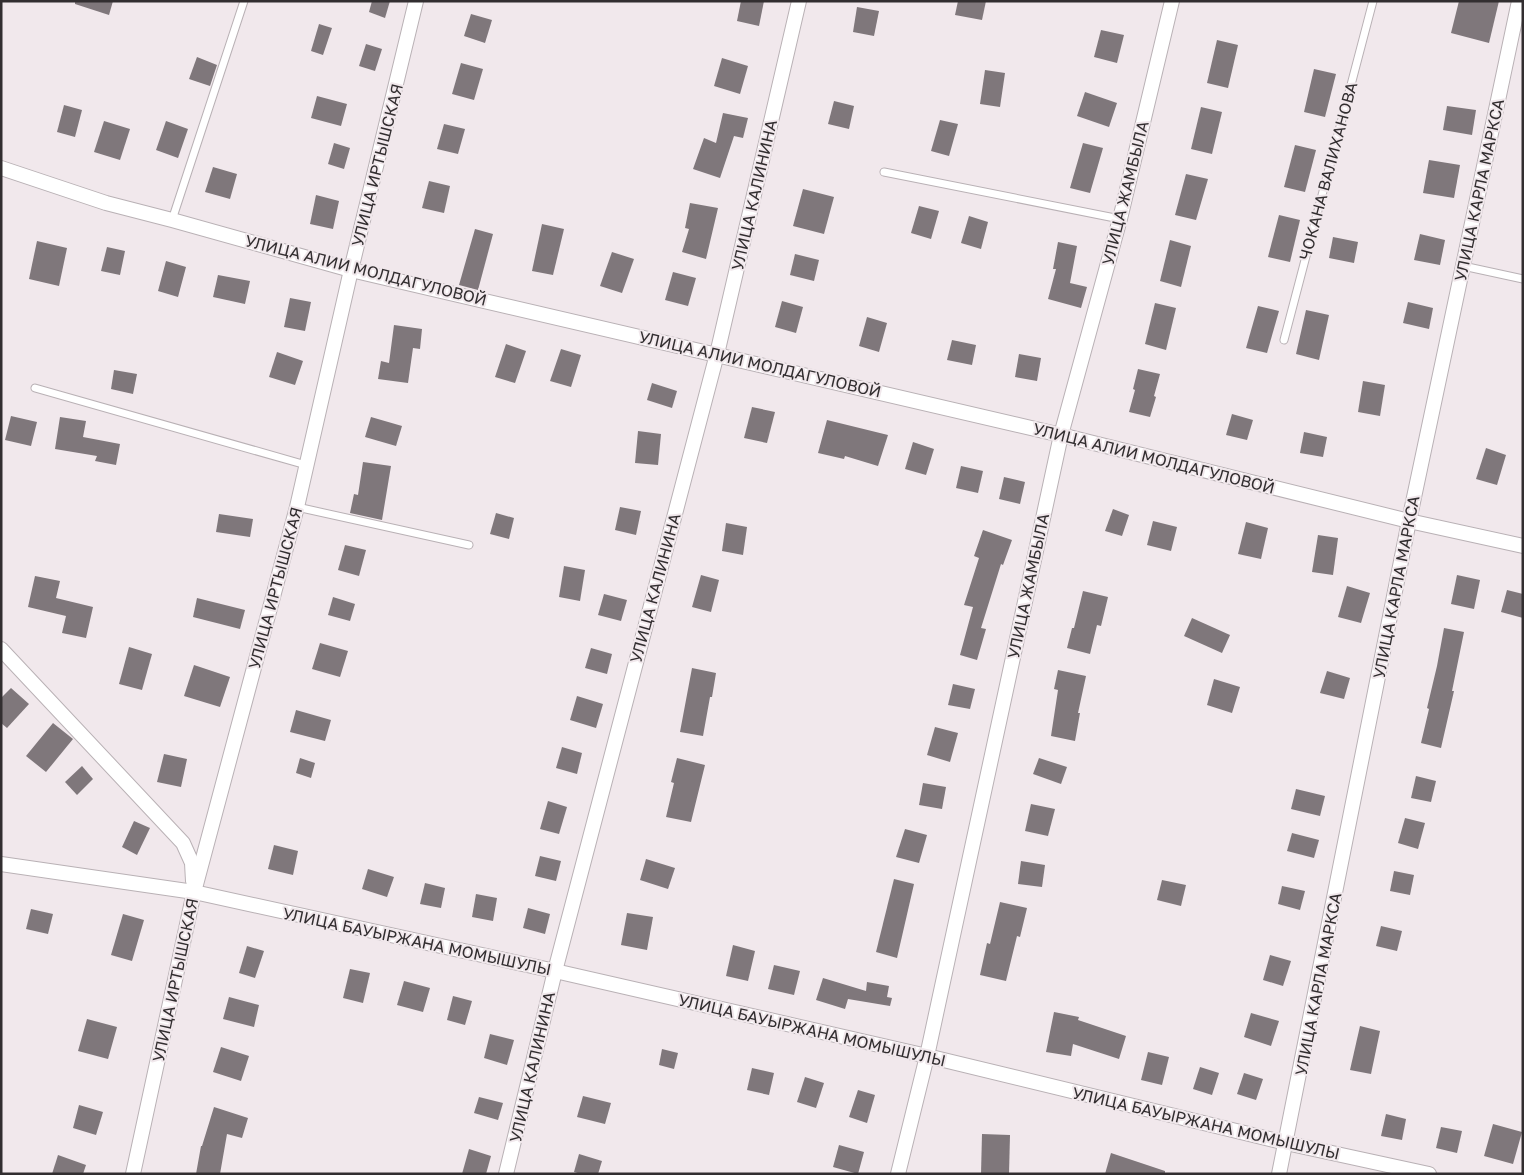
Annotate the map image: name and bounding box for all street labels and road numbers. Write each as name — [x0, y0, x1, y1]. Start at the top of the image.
street label: ЧОКАНА ВАЛИХАНОВА — [1295, 80, 1361, 262]
street label: УЛИЦА ИРТЫШСКАЯ — [347, 82, 407, 248]
street label: УЛИЦА КАРЛА МАРКСА — [1450, 97, 1508, 283]
street label: УЛИЦА КАЛИНИНА — [727, 117, 781, 272]
street label: УЛИЦА ЖАМБЫЛА — [1097, 119, 1153, 267]
street label: УЛИЦА АЛИИ МОЛДАГУЛОВОЙ — [243, 230, 489, 310]
street label: УЛИЦА АЛИИ МОЛДАГУЛОВОЙ — [637, 326, 883, 402]
street label: УЛИЦА АЛИИ МОЛДАГУЛОВОЙ — [1031, 418, 1277, 498]
street label: УЛИЦА КАРЛА МАРКСА — [1368, 494, 1424, 680]
street label: УЛИЦА ИРТЫШСКАЯ — [244, 505, 306, 671]
street label: УЛИЦА КАЛИНИНА — [625, 511, 685, 665]
street label: УЛИЦА ЖАМБЫЛА — [1003, 511, 1053, 660]
street label: УЛИЦА КАРЛА МАРКСА — [1290, 891, 1346, 1077]
street label: УЛИЦА ИРТЫШСКАЯ — [148, 896, 202, 1064]
street label: УЛИЦА БАУЫРЖАНА МОМЫШУЛЫ — [281, 903, 553, 979]
street label: УЛИЦА КАЛИНИНА — [505, 989, 559, 1144]
street label: УЛИЦА БАУЫРЖАНА МОМЫШУЛЫ — [676, 989, 948, 1071]
street label: УЛИЦА БАУЫРЖАНА МОМЫШУЛЫ — [1070, 1082, 1342, 1164]

